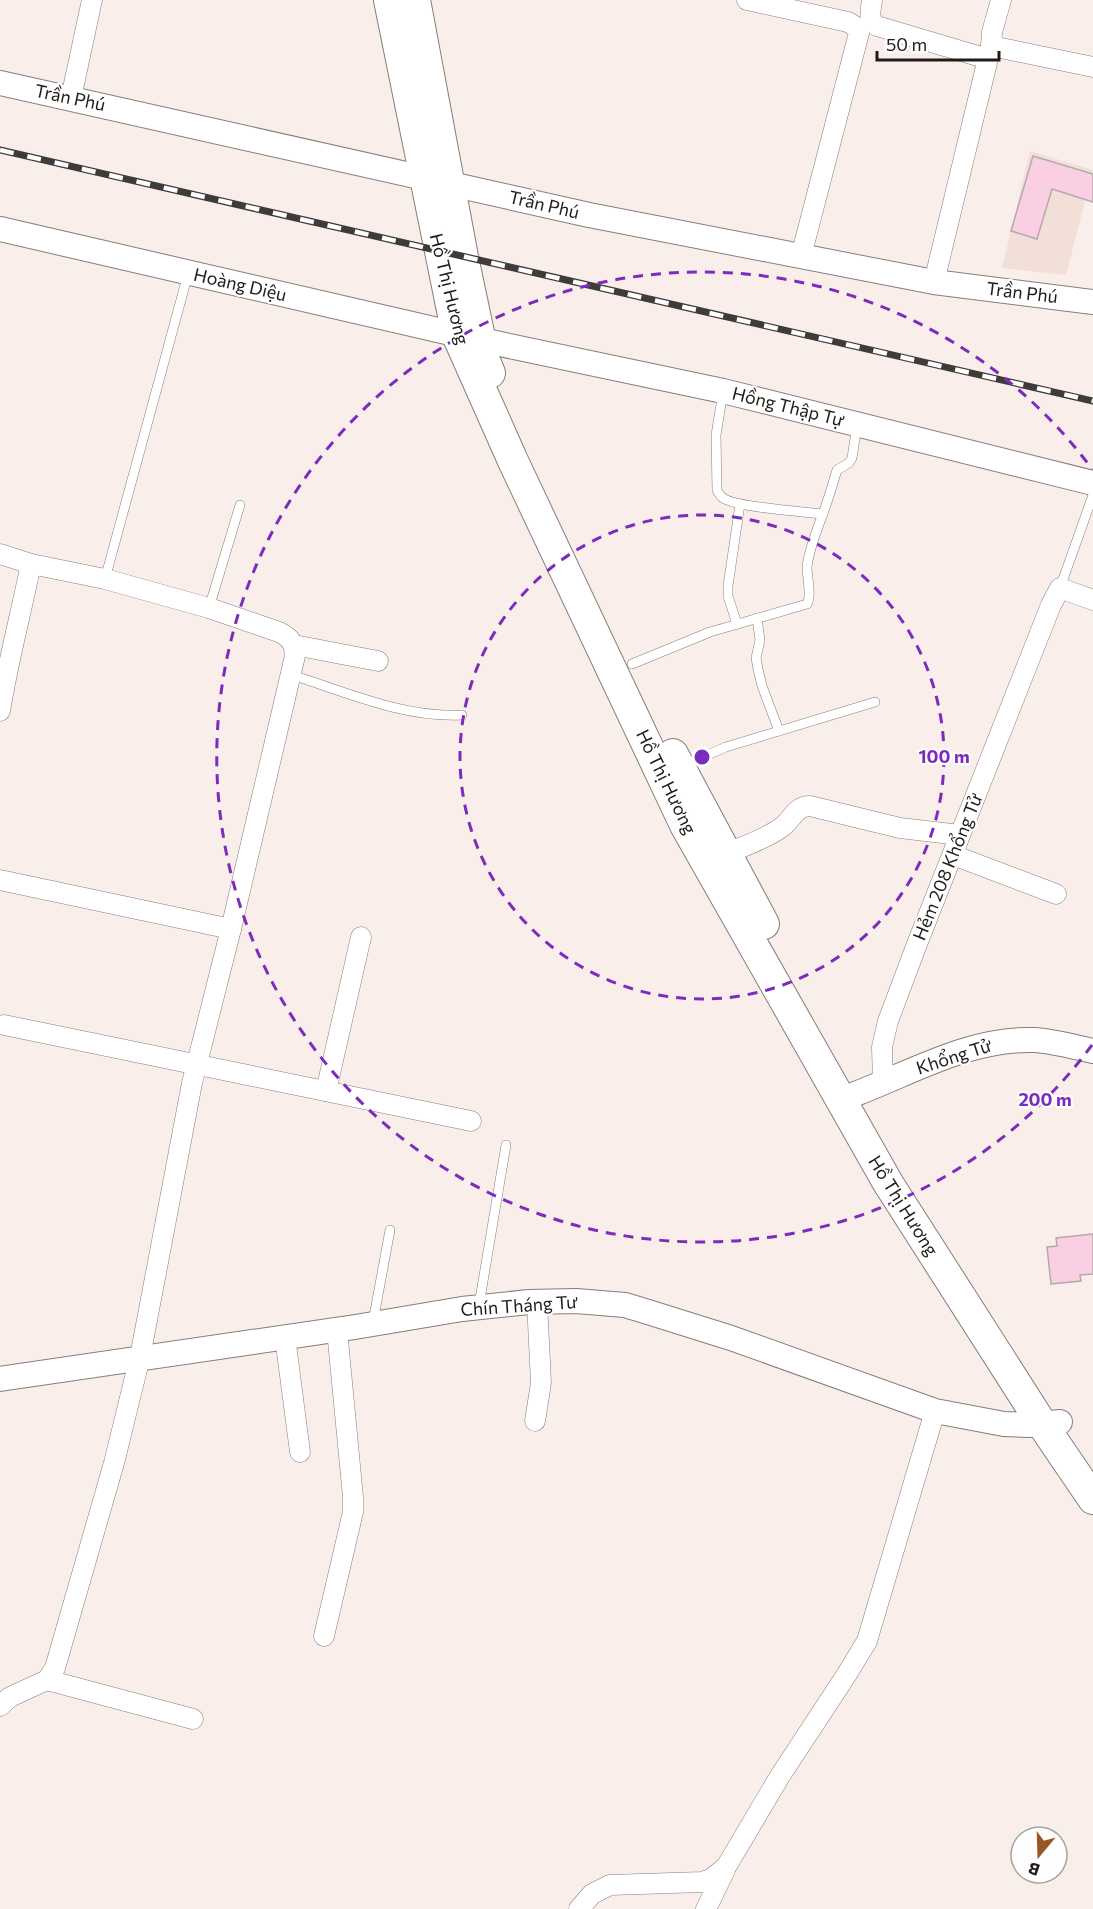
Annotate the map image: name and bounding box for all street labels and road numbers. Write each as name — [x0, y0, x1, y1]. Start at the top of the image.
street label: Trần Phú — [33, 79, 108, 115]
street label: Trần Phú — [507, 185, 582, 223]
street label: Hồ Thị Hương — [426, 231, 474, 347]
street label: Hoàng Diệu — [192, 263, 289, 305]
street label: Trần Phú — [985, 277, 1059, 307]
street label: Hồng Thập Tự — [730, 381, 847, 431]
street label: Hồ Thị Hương — [632, 726, 702, 838]
street label: Hẻm 208 Khổng Tử — [908, 790, 987, 943]
street label: Khổng Tử — [913, 1033, 995, 1079]
street label: Hồ Thị Hương — [864, 1151, 944, 1260]
street label: Chín Tháng Tư — [460, 1290, 579, 1320]

